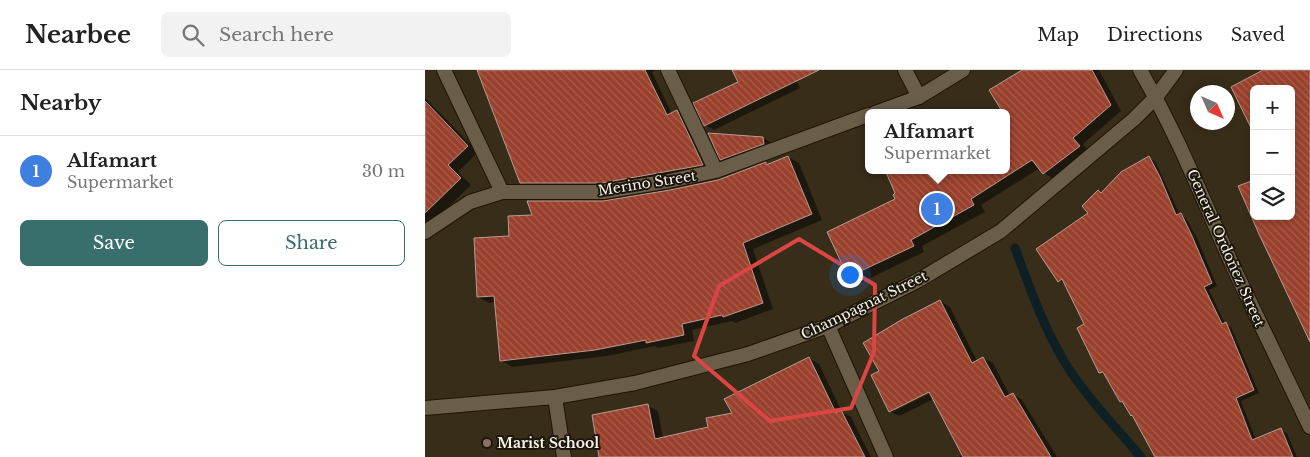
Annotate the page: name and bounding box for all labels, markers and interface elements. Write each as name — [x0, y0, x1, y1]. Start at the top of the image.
search box — [161, 12, 511, 57]
text: Nearbee — [25, 20, 131, 49]
icon: search — [179, 21, 207, 49]
text: Search here — [219, 23, 334, 46]
text: Map — [1037, 24, 1079, 46]
text: Directions — [1107, 24, 1203, 46]
text: Saved — [1231, 24, 1285, 46]
north arrow — [1190, 85, 1235, 130]
map controls — [1250, 85, 1295, 220]
button: + — [1250, 85, 1295, 130]
text: Nearby — [20, 90, 101, 116]
popup — [865, 109, 1010, 174]
text: Alfamart — [884, 120, 974, 143]
button: − — [1250, 130, 1295, 175]
text: Supermarket — [884, 143, 991, 163]
text: Alfamart — [67, 149, 157, 172]
text: 1 — [33, 161, 39, 181]
text: 30 m — [362, 161, 405, 181]
street label: Merino Street — [597, 166, 698, 200]
street label: General Ordoñez Street — [1183, 166, 1269, 330]
text: Supermarket — [67, 172, 174, 192]
button: layers — [1250, 175, 1295, 220]
pin: 1 — [921, 190, 953, 228]
button: Save — [20, 220, 208, 266]
button: Share — [218, 220, 405, 266]
your location — [837, 262, 863, 288]
street label: Champagnat Street — [798, 266, 931, 343]
place label: Marist School — [497, 434, 599, 452]
marker: Marist School — [481, 437, 493, 449]

